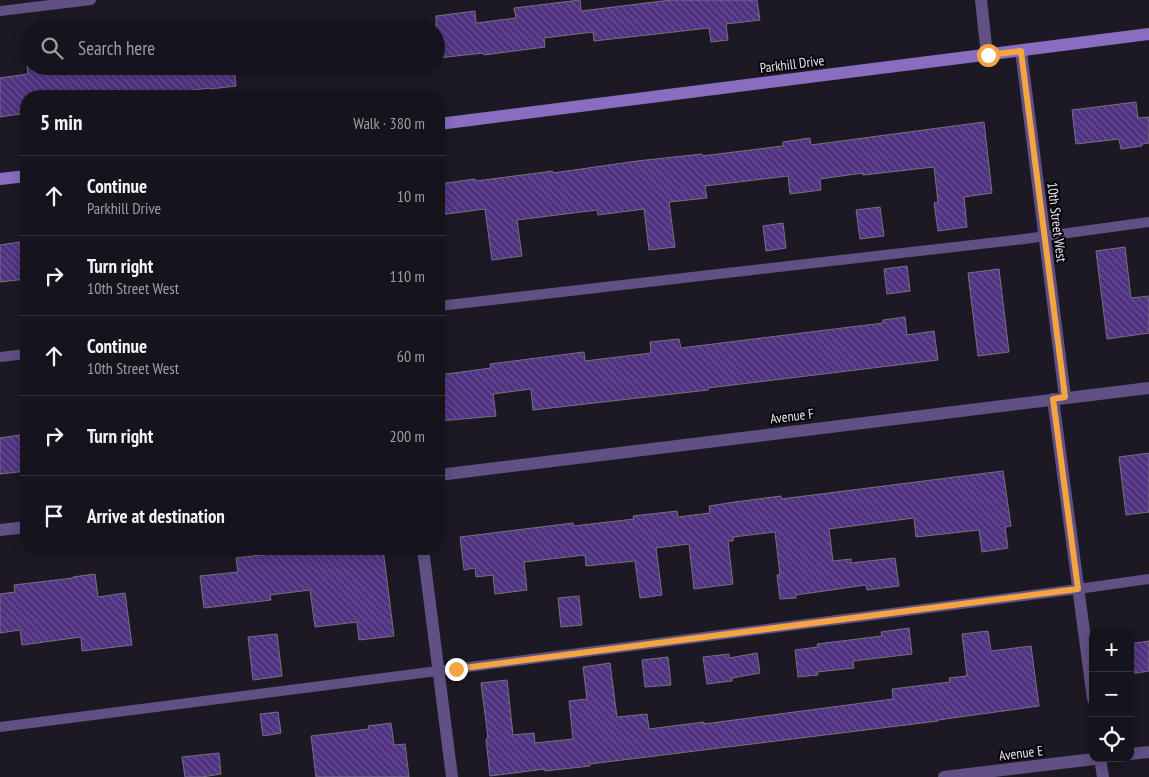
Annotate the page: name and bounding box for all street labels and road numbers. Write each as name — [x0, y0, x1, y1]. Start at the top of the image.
street label: Parkhill Drive — [759, 51, 826, 77]
street label: 10th Street West — [1043, 181, 1071, 263]
street label: Avenue F — [769, 404, 815, 428]
street label: Avenue E — [998, 741, 1044, 765]

